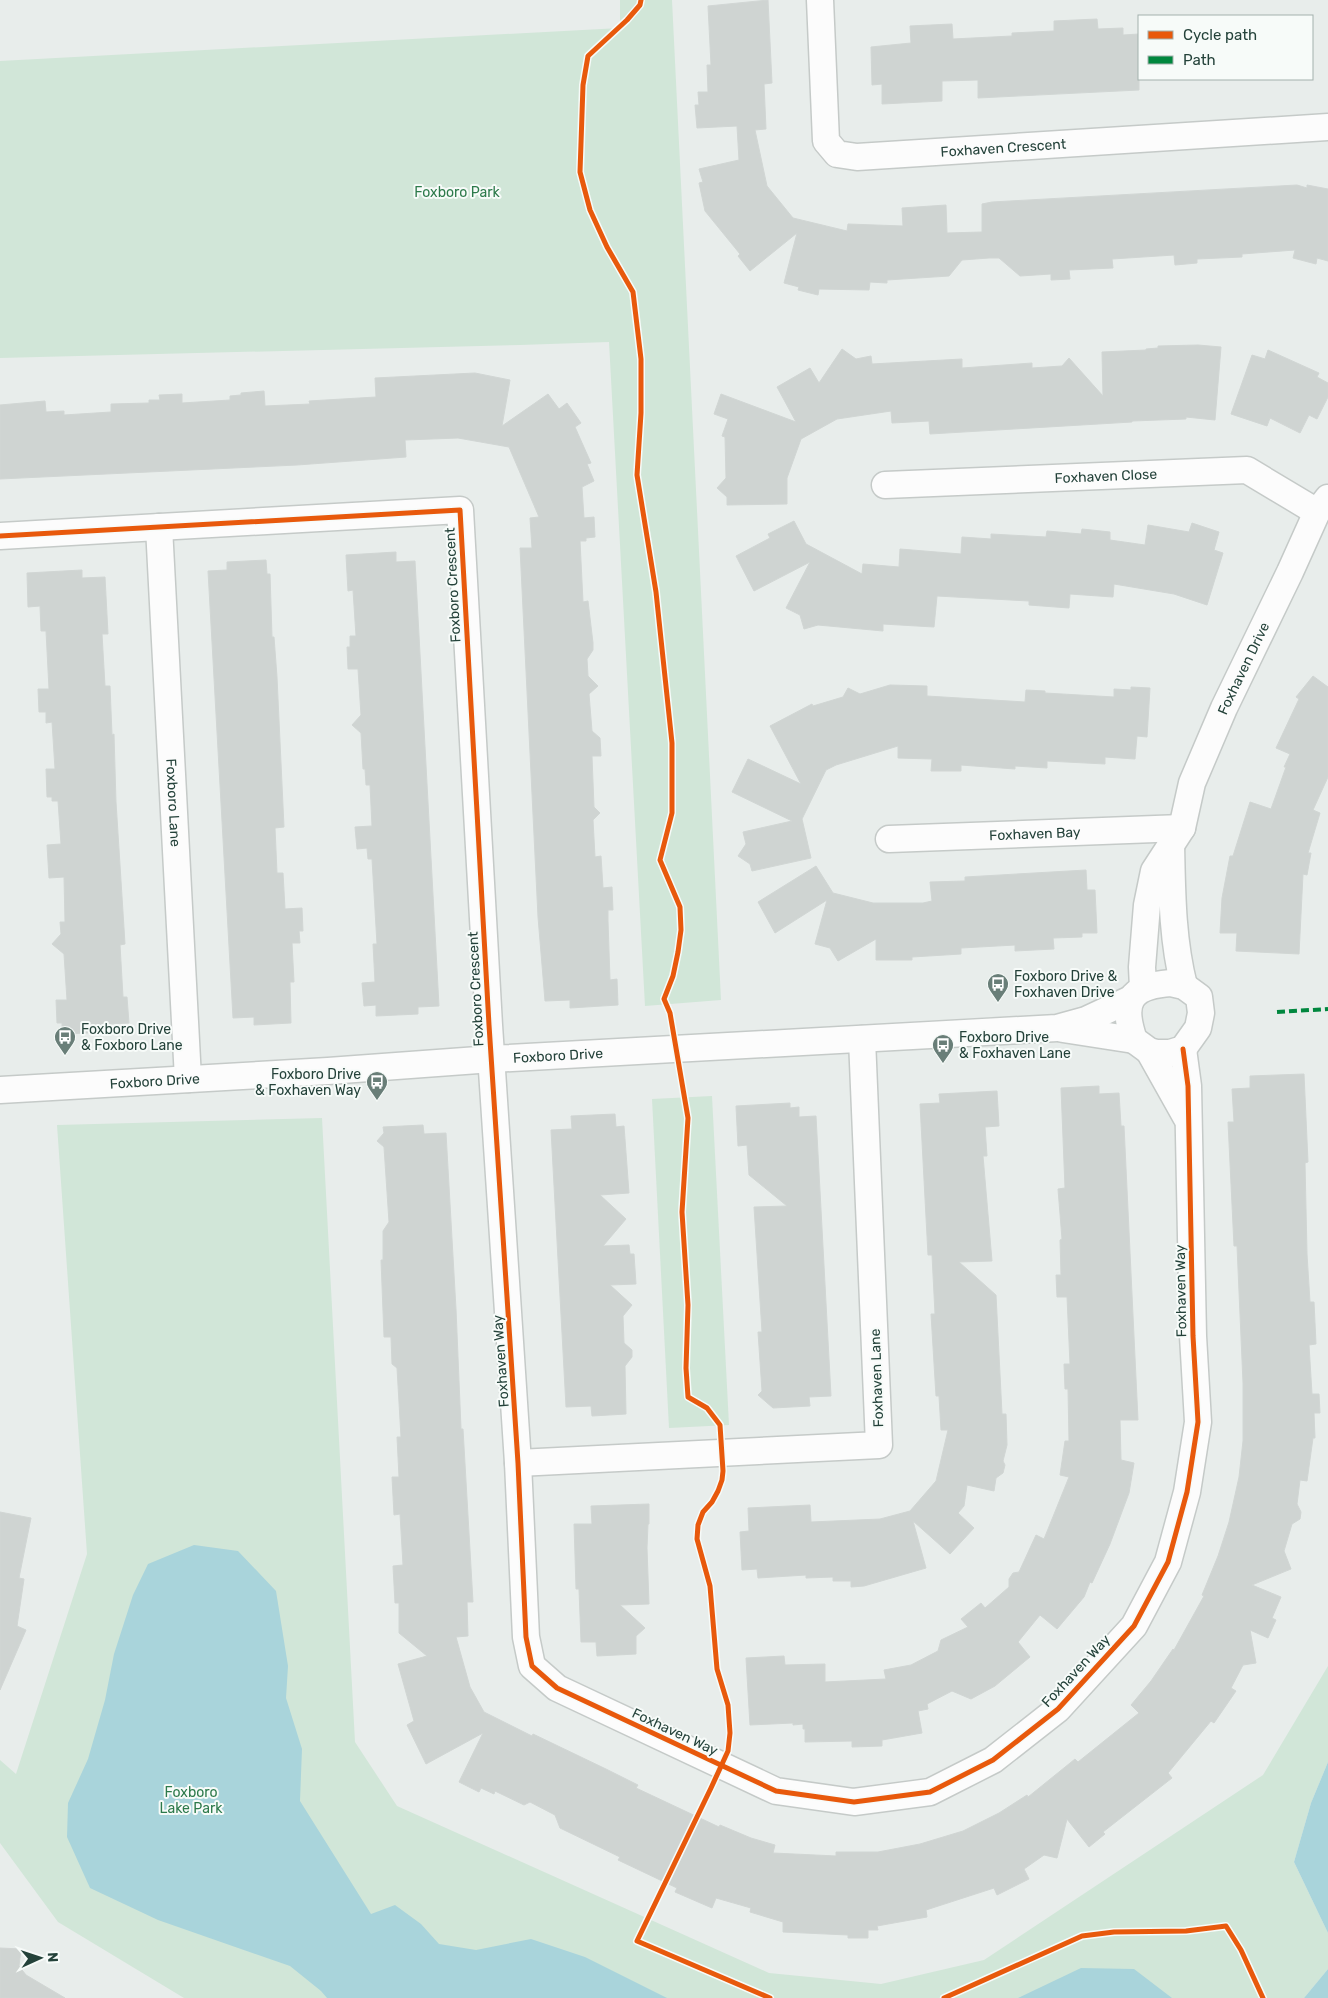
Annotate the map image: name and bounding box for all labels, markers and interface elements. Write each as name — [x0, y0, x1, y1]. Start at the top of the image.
legend — [1138, 15, 1313, 80]
text: Cycle path — [1183, 26, 1257, 44]
text: Path — [1183, 51, 1216, 69]
street label: Foxhaven Crescent — [940, 135, 1067, 160]
park label: Foxboro Park — [414, 184, 501, 201]
street label: Foxhaven Close — [1054, 465, 1158, 486]
street label: Foxboro Crescent — [441, 526, 465, 643]
street label: Foxhaven Drive — [1214, 619, 1273, 717]
street label: Foxboro Lane — [163, 758, 184, 847]
street label: Foxhaven Bay — [989, 823, 1081, 844]
street label: Foxboro Crescent — [464, 930, 488, 1047]
place label: Foxboro Drive & Foxhaven Drive — [1014, 968, 1118, 1001]
bus stop icon: Foxboro Drive & Foxhaven Drive — [986, 972, 1010, 1003]
place label: Foxboro Drive & Foxboro Lane — [81, 1021, 183, 1054]
bus stop icon: Foxboro Drive & Foxboro Lane — [53, 1025, 77, 1056]
place label: Foxboro Drive & Foxhaven Lane — [959, 1029, 1071, 1062]
bus stop icon: Foxboro Drive & Foxhaven Lane — [931, 1033, 955, 1064]
street label: Foxboro Drive — [512, 1044, 604, 1066]
place label: Foxboro Drive & Foxhaven Way — [255, 1066, 361, 1099]
street label: Foxboro Drive — [109, 1070, 200, 1092]
bus stop icon: Foxboro Drive & Foxhaven Way — [365, 1070, 389, 1101]
street label: Foxhaven Way — [1172, 1244, 1190, 1338]
street label: Foxhaven Way — [489, 1314, 513, 1408]
street label: Foxhaven Lane — [867, 1328, 887, 1428]
street label: Foxhaven Way — [1038, 1631, 1114, 1711]
street label: Foxhaven Way — [629, 1705, 721, 1759]
park label: Foxboro Lake Park — [160, 1784, 223, 1817]
north arrow — [15, 1933, 65, 1983]
text: N — [44, 1952, 61, 1963]

